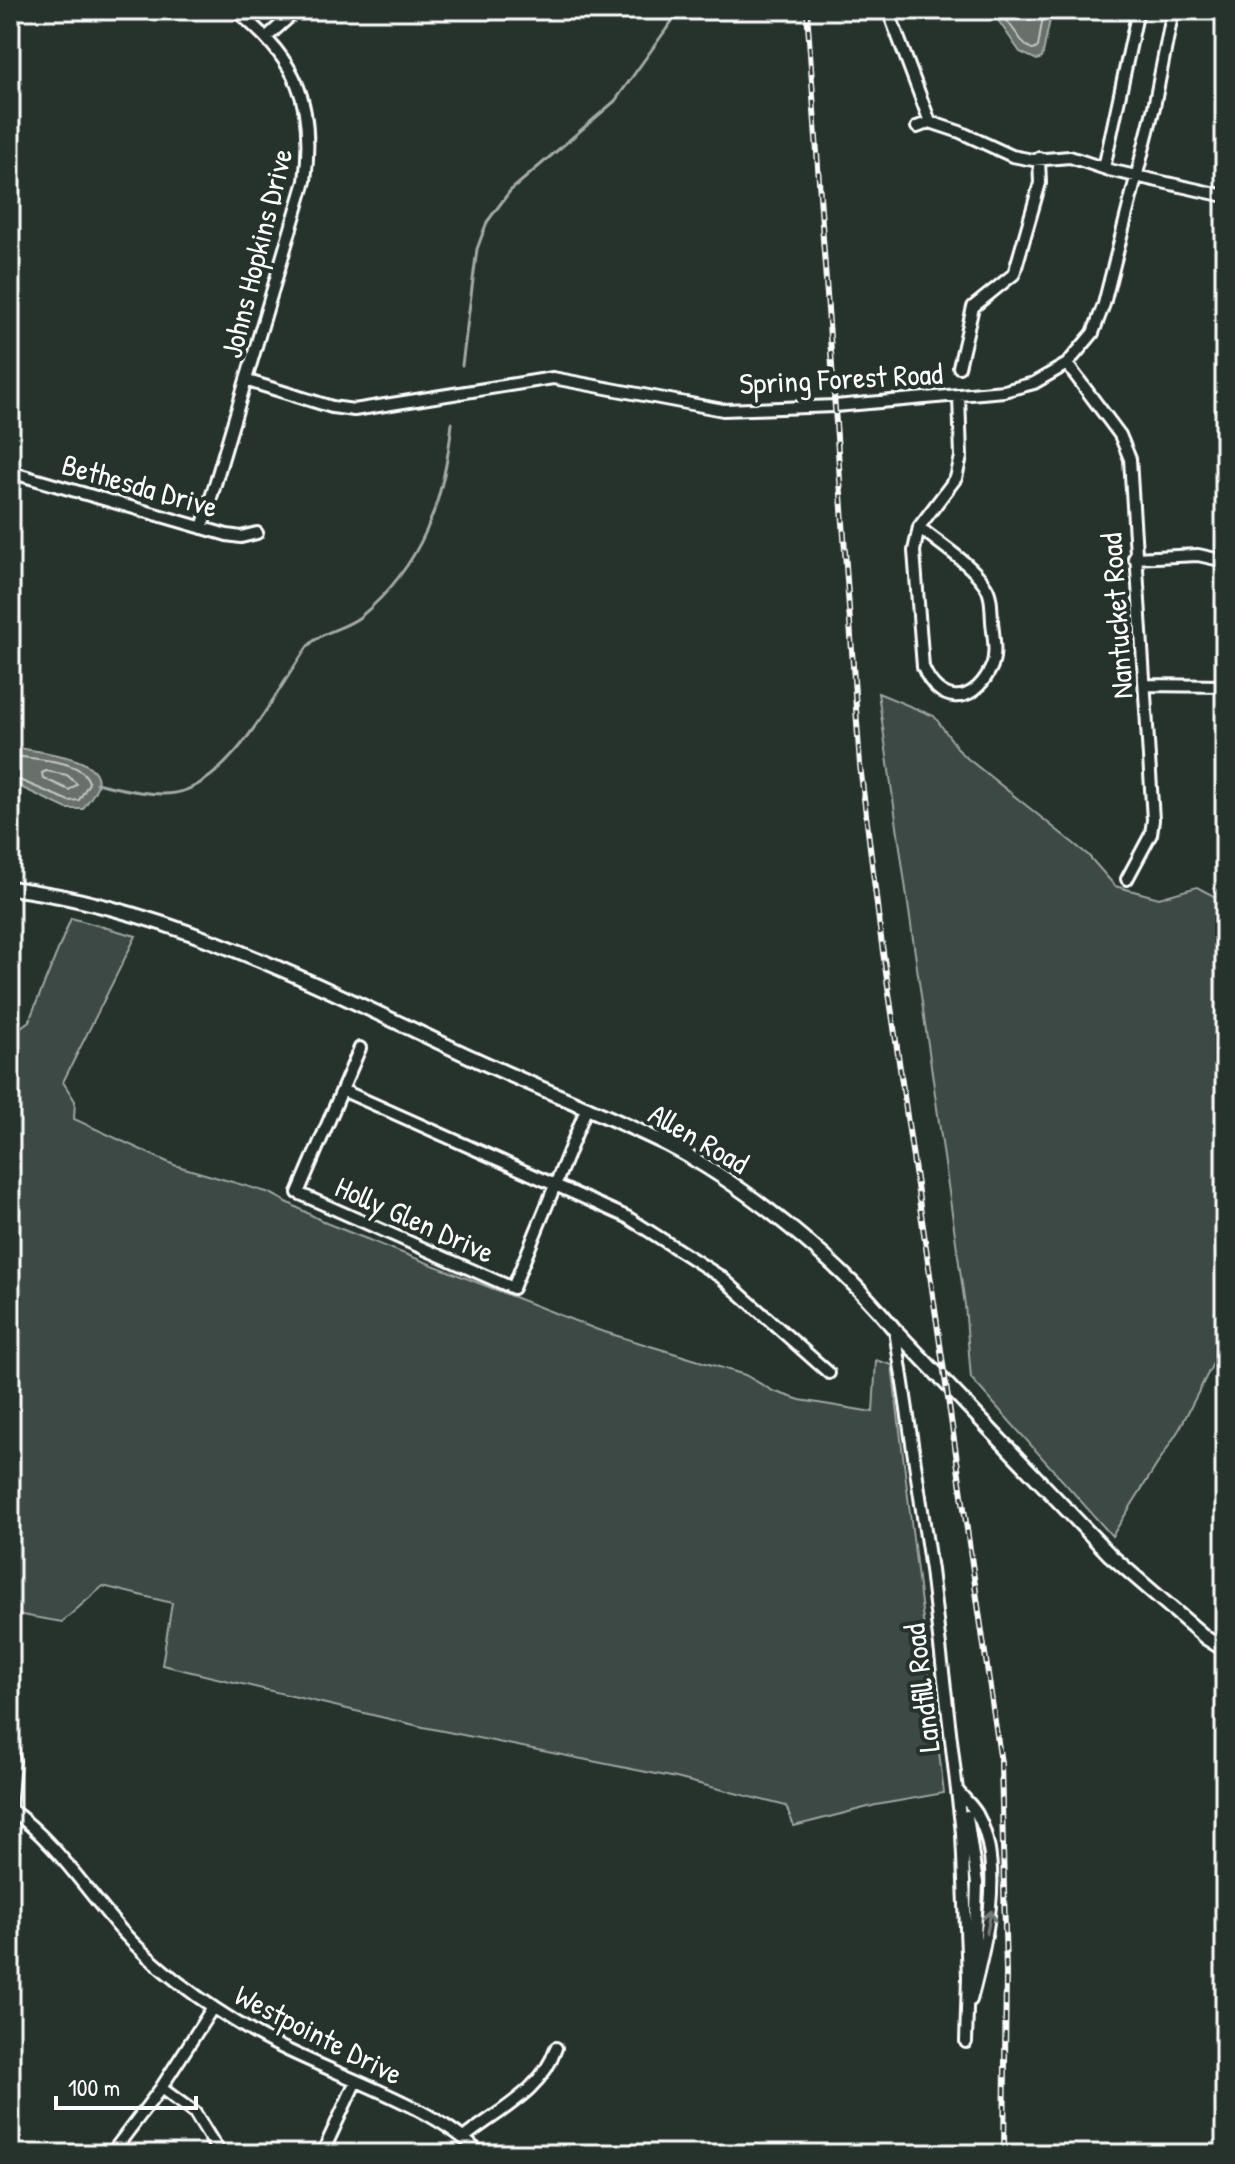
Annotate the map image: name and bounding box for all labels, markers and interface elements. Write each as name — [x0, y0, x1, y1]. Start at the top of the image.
street label: Johns Hopkins Drive — [211, 144, 301, 362]
street label: Spring Forest Road — [738, 353, 944, 403]
street label: Bethesda Drive — [57, 444, 223, 526]
street label: Nantucket Road — [1090, 532, 1142, 700]
street label: Allen Road — [642, 1093, 757, 1183]
street label: Holly Glen Drive — [329, 1166, 501, 1272]
street label: Landfill Road — [893, 1621, 949, 1755]
one-way arrow — [982, 1910, 997, 1935]
street label: Westpointe Drive — [228, 1975, 410, 2093]
scale bar — [56, 2060, 196, 2110]
text: 100 m — [68, 2071, 120, 2103]

